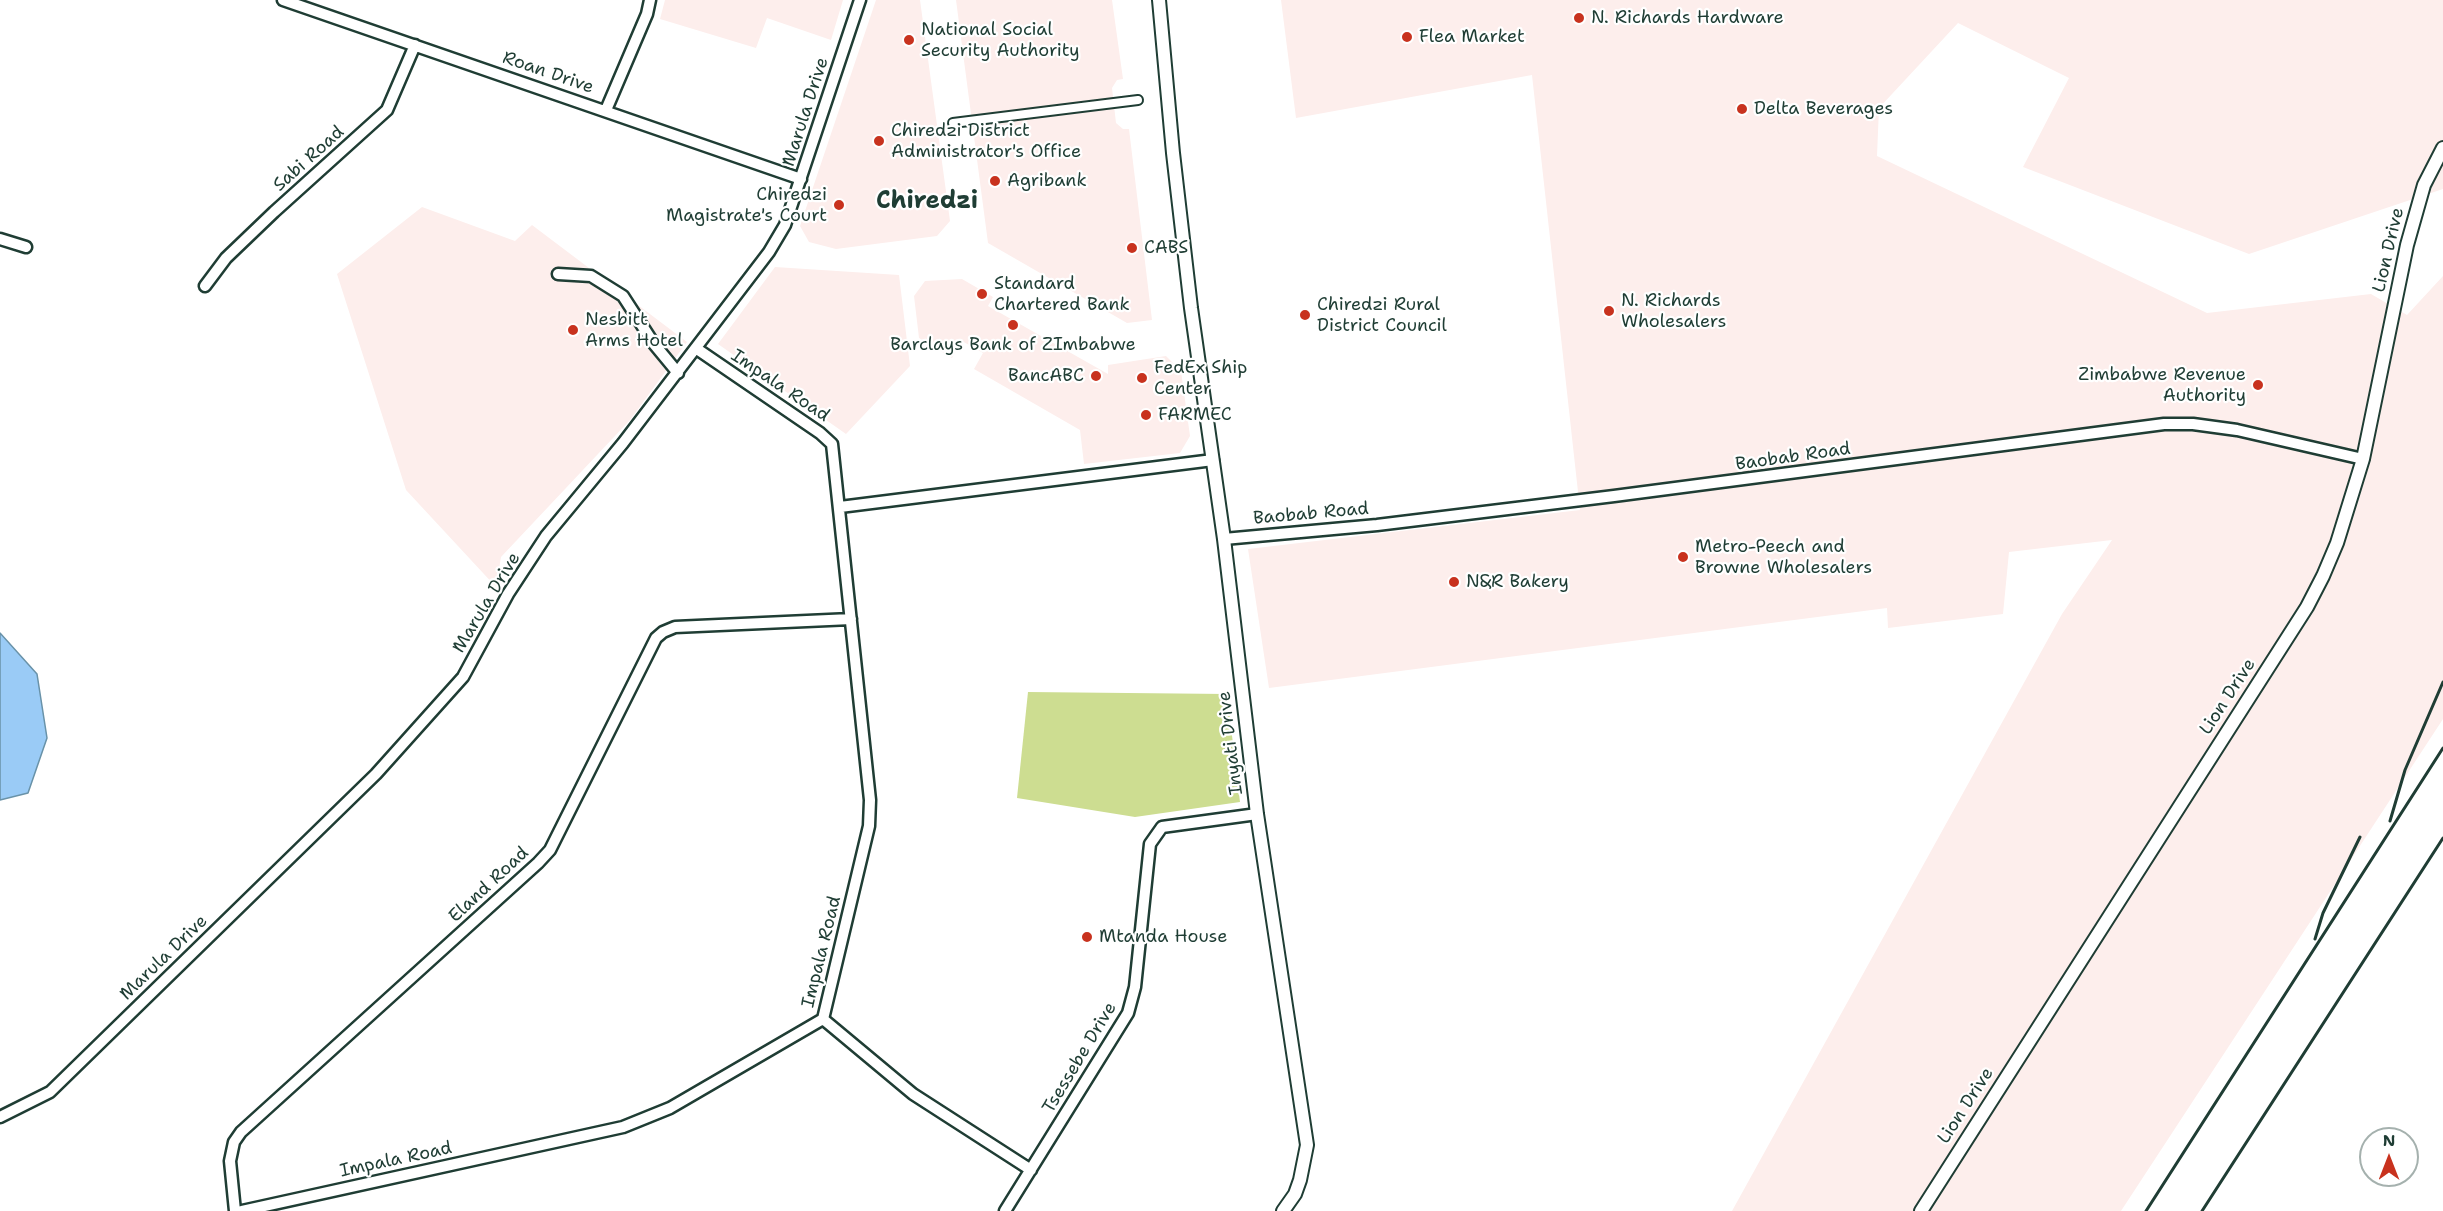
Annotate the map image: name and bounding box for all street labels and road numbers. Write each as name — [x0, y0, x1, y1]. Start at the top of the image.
street label: Roan Drive — [499, 47, 597, 99]
street label: Marula Drive — [778, 55, 834, 169]
street label: Sabi Road — [269, 122, 349, 196]
street label: Lion Drive — [2369, 205, 2409, 295]
street label: Impala Road — [727, 345, 833, 427]
street label: Baobab Road — [1734, 438, 1852, 476]
street label: Baobab Road — [1252, 498, 1370, 530]
street label: Marula Drive — [448, 549, 526, 657]
street label: Lion Drive — [2195, 655, 2261, 739]
street label: Inyati Drive — [1214, 690, 1248, 796]
street label: Eland Road — [445, 843, 533, 927]
street label: Impala Road — [798, 894, 846, 1010]
street label: Marula Drive — [116, 911, 212, 1005]
street label: Tsessebe Drive — [1038, 999, 1122, 1117]
street label: Lion Drive — [1933, 1064, 1999, 1148]
street label: Impala Road — [338, 1138, 454, 1182]

